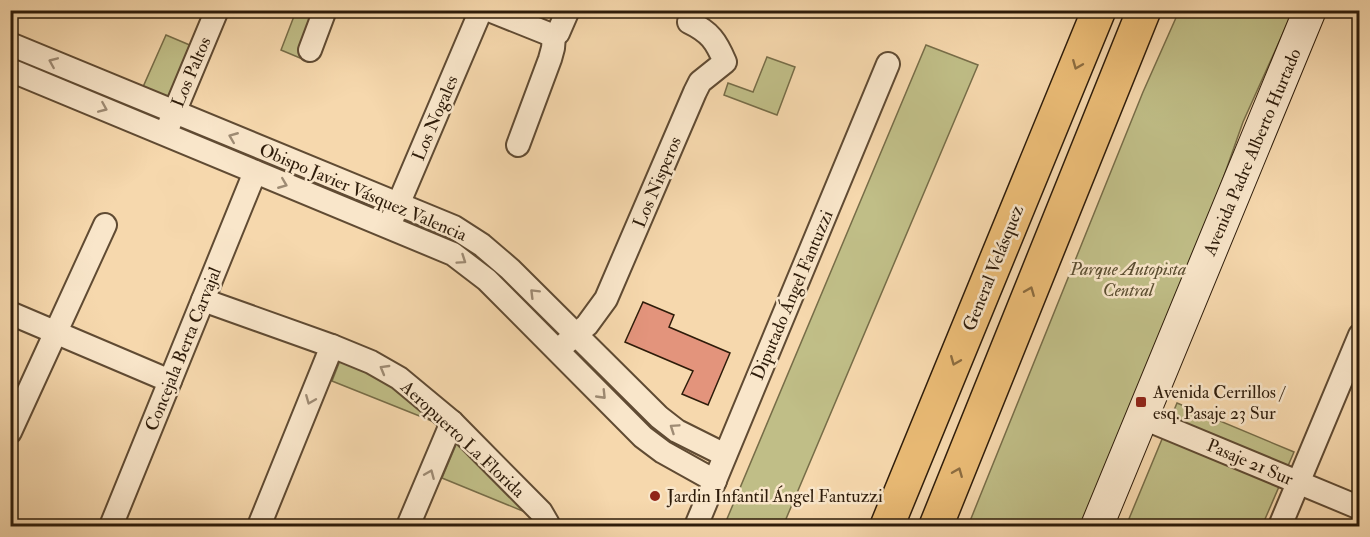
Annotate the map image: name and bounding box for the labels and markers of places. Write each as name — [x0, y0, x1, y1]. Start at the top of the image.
place label: Avenida Cerrillos / esq. Pasaje 23 Sur — [1152, 381, 1287, 425]
marker: Avenida Cerrillos / esq. Pasaje 23 Sur — [1134, 395, 1148, 409]
place label: Jardin Infantil Ángel Fantuzzi — [666, 485, 883, 508]
marker: Jardin Infantil Ángel Fantuzzi — [648, 489, 662, 503]

